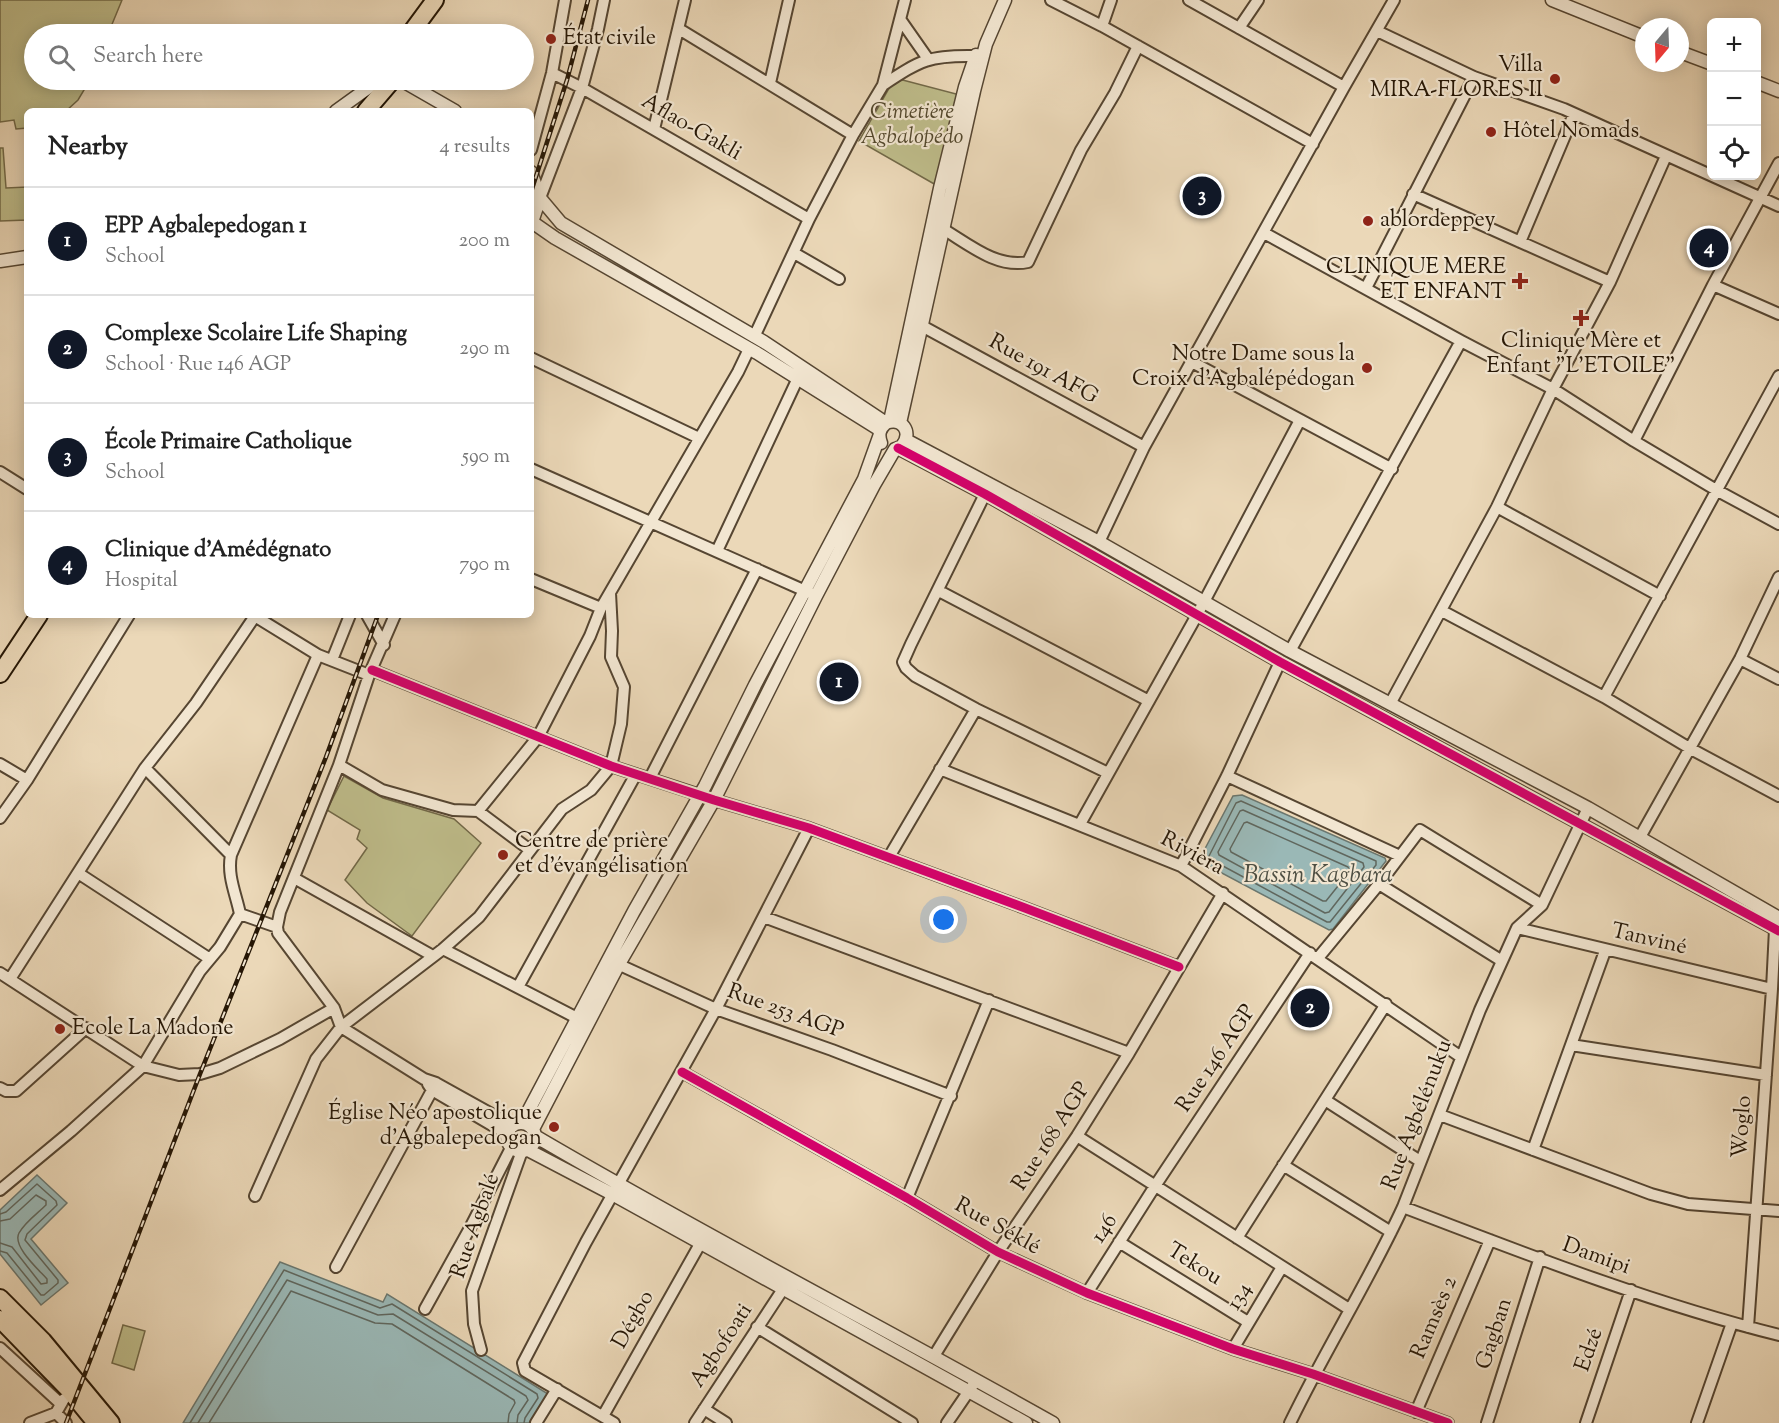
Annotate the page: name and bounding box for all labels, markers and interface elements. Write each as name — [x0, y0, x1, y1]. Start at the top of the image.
north arrow — [1635, 18, 1689, 72]
map controls — [1707, 18, 1761, 180]
button: + — [1707, 18, 1761, 72]
place label: État civile — [563, 22, 656, 55]
search box — [24, 24, 534, 90]
marker: État civile — [544, 32, 558, 46]
icon: search — [45, 41, 78, 74]
text: Search here — [93, 41, 203, 73]
place label: Villa MIRA-FLORES II — [1370, 50, 1543, 107]
marker: Villa MIRA-FLORES II — [1548, 72, 1562, 86]
button: − — [1707, 72, 1761, 126]
street label: Aflao-Gakli — [635, 86, 747, 170]
park label: Cimetière Agbalopédo — [861, 97, 964, 154]
place label: Hôtel Nomads — [1503, 116, 1639, 148]
marker: Hôtel Nomads — [1484, 125, 1498, 139]
button: locate — [1707, 126, 1761, 180]
text: Nearby — [48, 129, 128, 166]
text: 4 results — [439, 133, 510, 162]
pin: 3 — [1182, 174, 1222, 218]
place label: ablordeppey — [1380, 205, 1495, 237]
text: EPP Agbalepedogan 1 — [105, 211, 307, 243]
marker: ablordeppey — [1361, 214, 1375, 228]
pin: 4 — [1690, 226, 1728, 270]
text: 1 — [64, 227, 71, 256]
text: 200 m — [459, 227, 510, 256]
text: School — [105, 243, 165, 272]
place label: CLINIQUE MERE ET ENFANT — [1326, 252, 1507, 309]
marker: CLINIQUE MERE ET ENFANT — [1511, 272, 1529, 290]
marker: Clinique Mère et Enfant "L'ETOILE" — [1572, 309, 1590, 327]
text: Complexe Scolaire Life Shaping — [105, 319, 407, 351]
place label: Clinique Mère et Enfant "L'ETOILE" — [1487, 326, 1675, 383]
street label: Rue 191 AFG — [982, 327, 1104, 413]
text: 2 — [63, 335, 72, 364]
text: 290 m — [460, 335, 510, 364]
place label: Notre Dame sous la Croix d'Agbalépédogan — [1132, 339, 1355, 396]
text: School · Rue 146 AGP — [105, 351, 291, 380]
marker: Notre Dame sous la Croix d'Agbalépédogan — [1360, 361, 1374, 375]
text: École Primaire Catholique — [105, 427, 352, 459]
text: 3 — [63, 443, 72, 472]
text: 590 m — [462, 443, 510, 472]
text: School — [105, 459, 165, 488]
text: Clinique d'Amédégnato — [105, 535, 331, 567]
text: 4 — [62, 551, 73, 580]
text: 790 m — [459, 551, 510, 580]
text: Hospital — [105, 567, 178, 596]
pin: 1 — [820, 660, 858, 704]
street label: Rivièra — [1154, 824, 1230, 884]
place label: Centre de prière et d'évangélisation — [515, 826, 688, 883]
marker: Centre de prière et d'évangélisation — [496, 848, 510, 862]
water label: Bassin Kagbara — [1243, 859, 1393, 893]
your location — [929, 905, 958, 934]
street label: Tanviné — [1608, 916, 1690, 964]
street label: Rue 253 AGP — [723, 976, 847, 1048]
pin: 2 — [1290, 986, 1330, 1030]
street label: Rue 146 AGP — [1169, 999, 1265, 1119]
place label: Ecole La Madone — [72, 1013, 233, 1045]
marker: Ecole La Madone — [53, 1022, 67, 1036]
street label: Rue Agbélénuku — [1375, 1035, 1461, 1195]
street label: Rue 168 AGP — [1005, 1076, 1099, 1198]
street label: Woglo — [1725, 1094, 1761, 1160]
place label: Église Néo apostolique d'Agbalepedogan — [328, 1097, 542, 1155]
marker: Église Néo apostolique d'Agbalepedogan — [547, 1120, 561, 1134]
street label: Rue Agbalé — [443, 1169, 509, 1283]
street label: Rue Séklé — [948, 1190, 1046, 1264]
street label: 146 — [1084, 1208, 1126, 1250]
street label: Damipi — [1557, 1230, 1635, 1284]
street label: Tekou — [1160, 1236, 1228, 1295]
street label: Ramsès 2 — [1403, 1272, 1467, 1364]
street label: 134 — [1219, 1277, 1261, 1317]
street label: Dégbo — [605, 1285, 663, 1355]
street label: Gagban — [1468, 1294, 1522, 1374]
street label: Agbofoati — [683, 1297, 761, 1395]
street label: Edzé — [1568, 1324, 1612, 1376]

